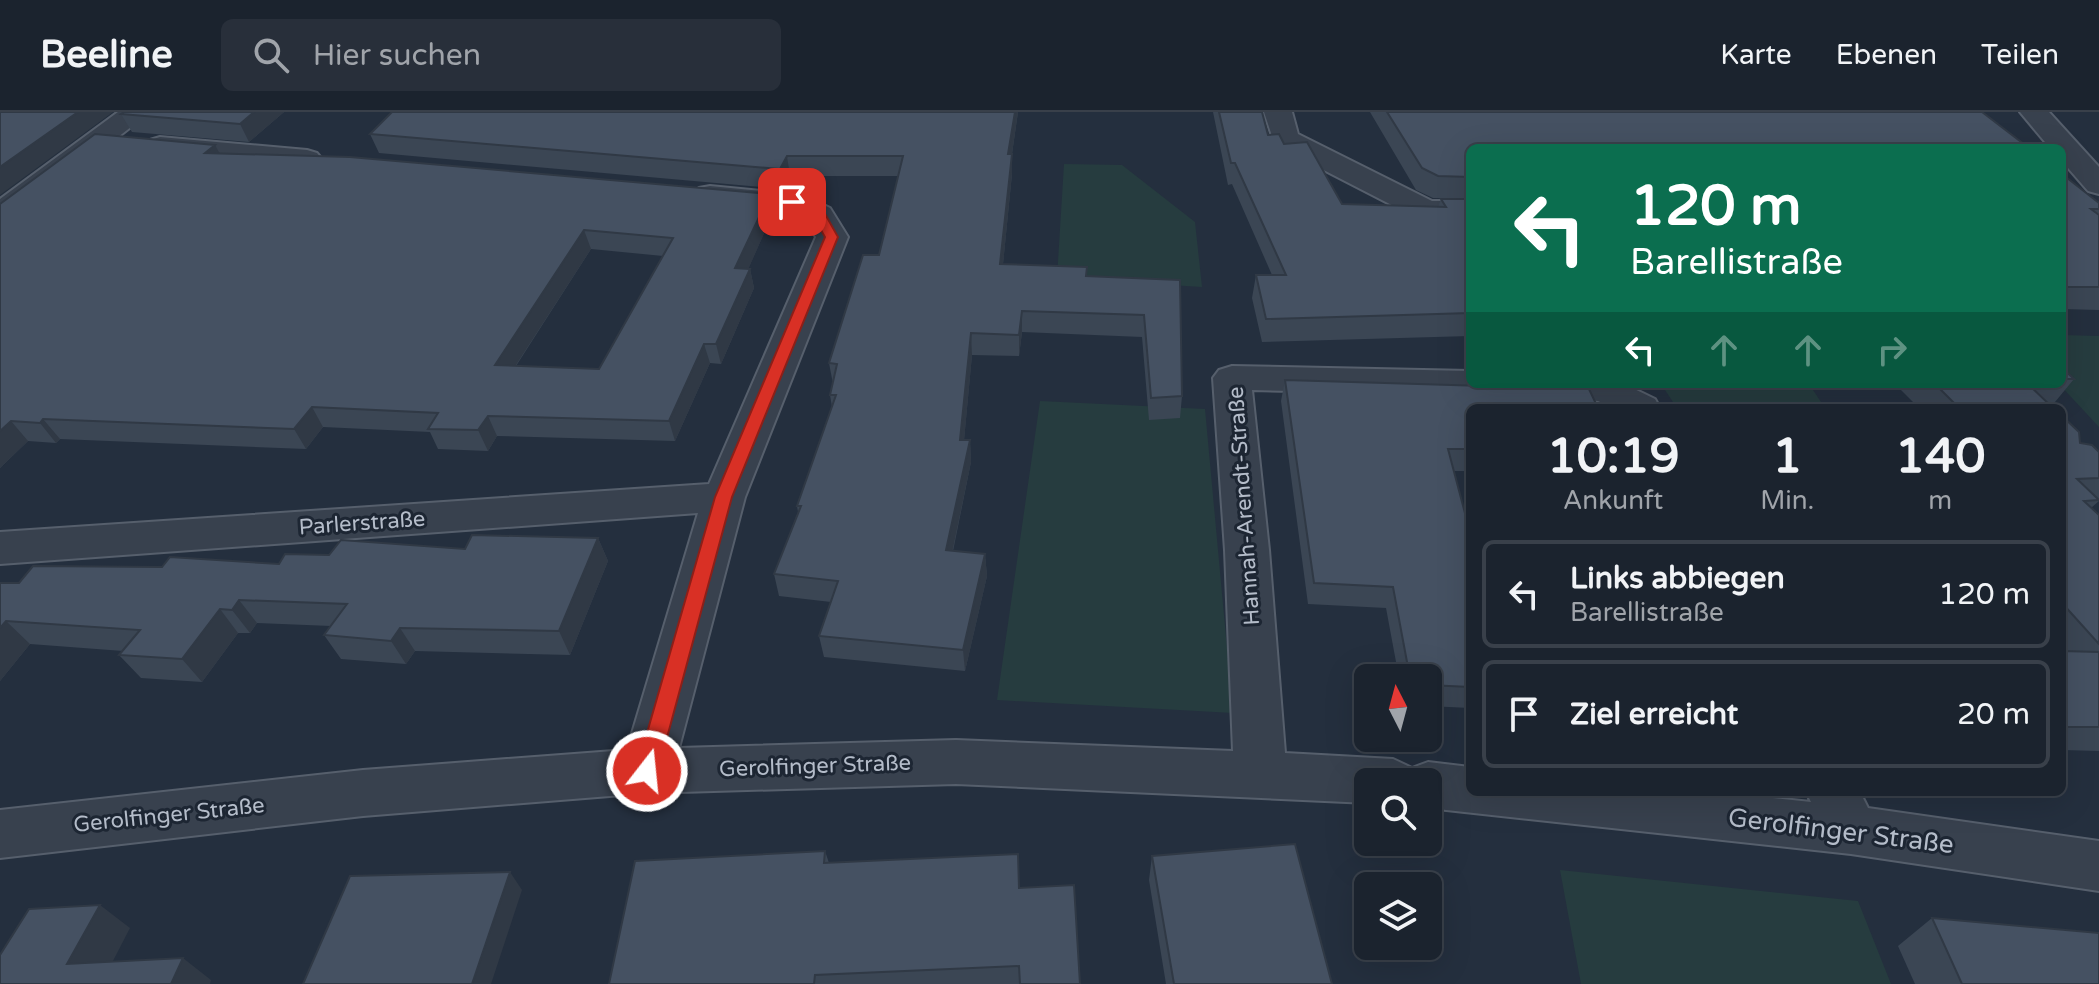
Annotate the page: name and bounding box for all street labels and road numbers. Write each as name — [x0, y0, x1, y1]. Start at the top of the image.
street label: Hannah-Arendt-Straße — [1223, 386, 1265, 626]
street label: Parlerstraße — [298, 506, 426, 540]
street label: Gerolfinger Straße — [719, 750, 911, 782]
street label: Gerolfinger Straße — [72, 792, 266, 838]
street label: Gerolfinger Straße — [1726, 802, 1956, 860]

